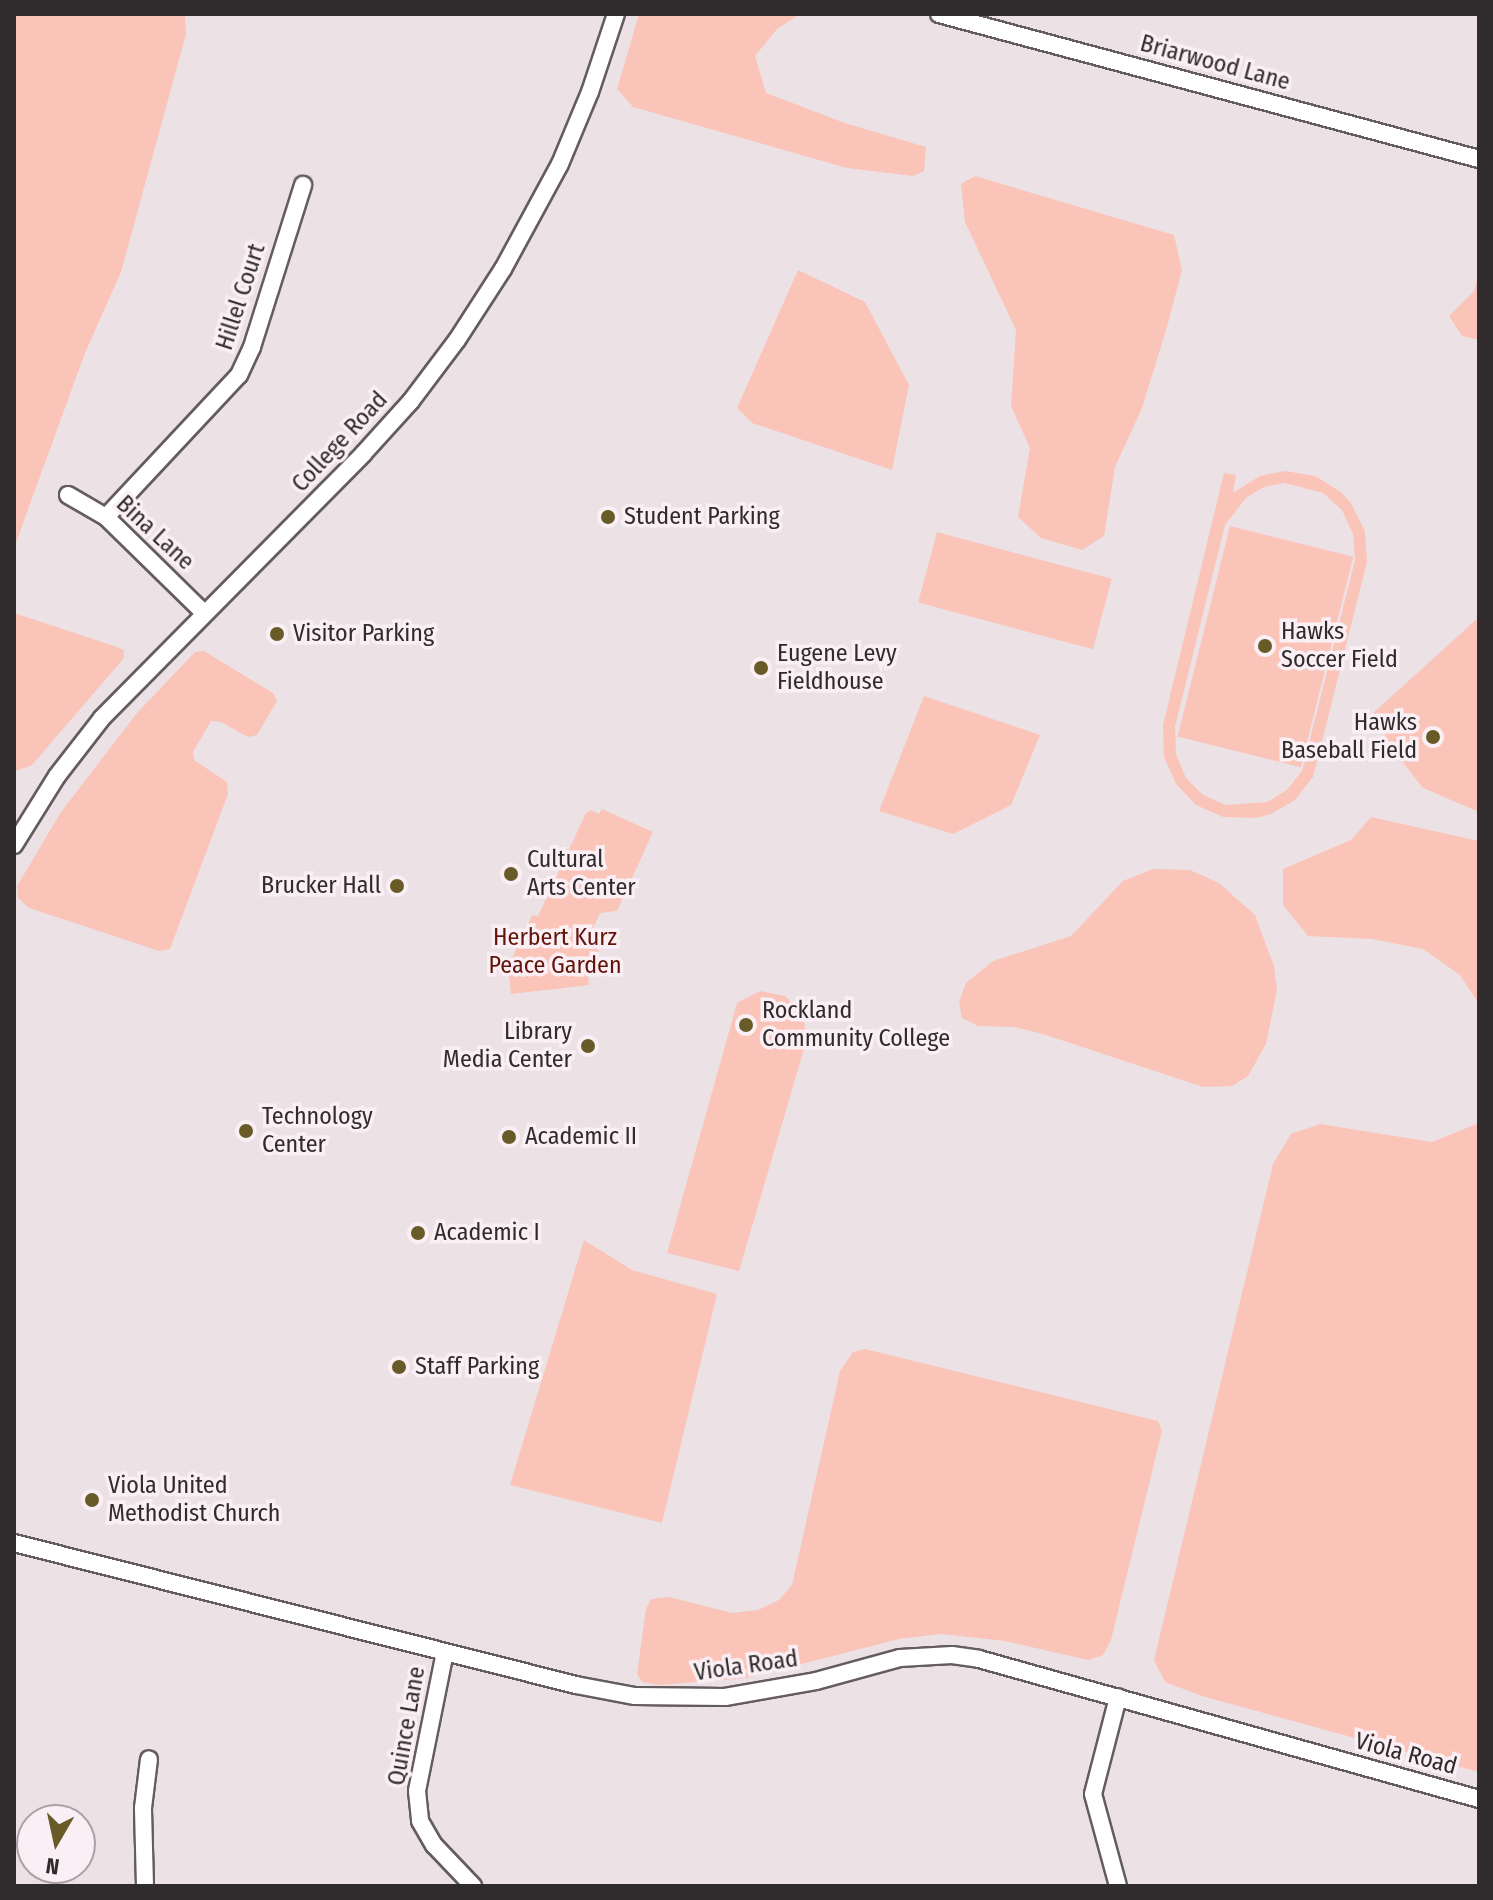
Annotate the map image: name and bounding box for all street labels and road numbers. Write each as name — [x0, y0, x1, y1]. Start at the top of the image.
street label: Briarwood Lane — [1137, 29, 1293, 97]
street label: Hillel Court — [210, 240, 272, 354]
street label: College Road — [286, 386, 394, 498]
street label: Bina Lane — [110, 490, 200, 576]
street label: Viola Road — [692, 1644, 800, 1688]
street label: Quince Lane — [382, 1664, 432, 1788]
street label: Viola Road — [1352, 1727, 1460, 1781]

